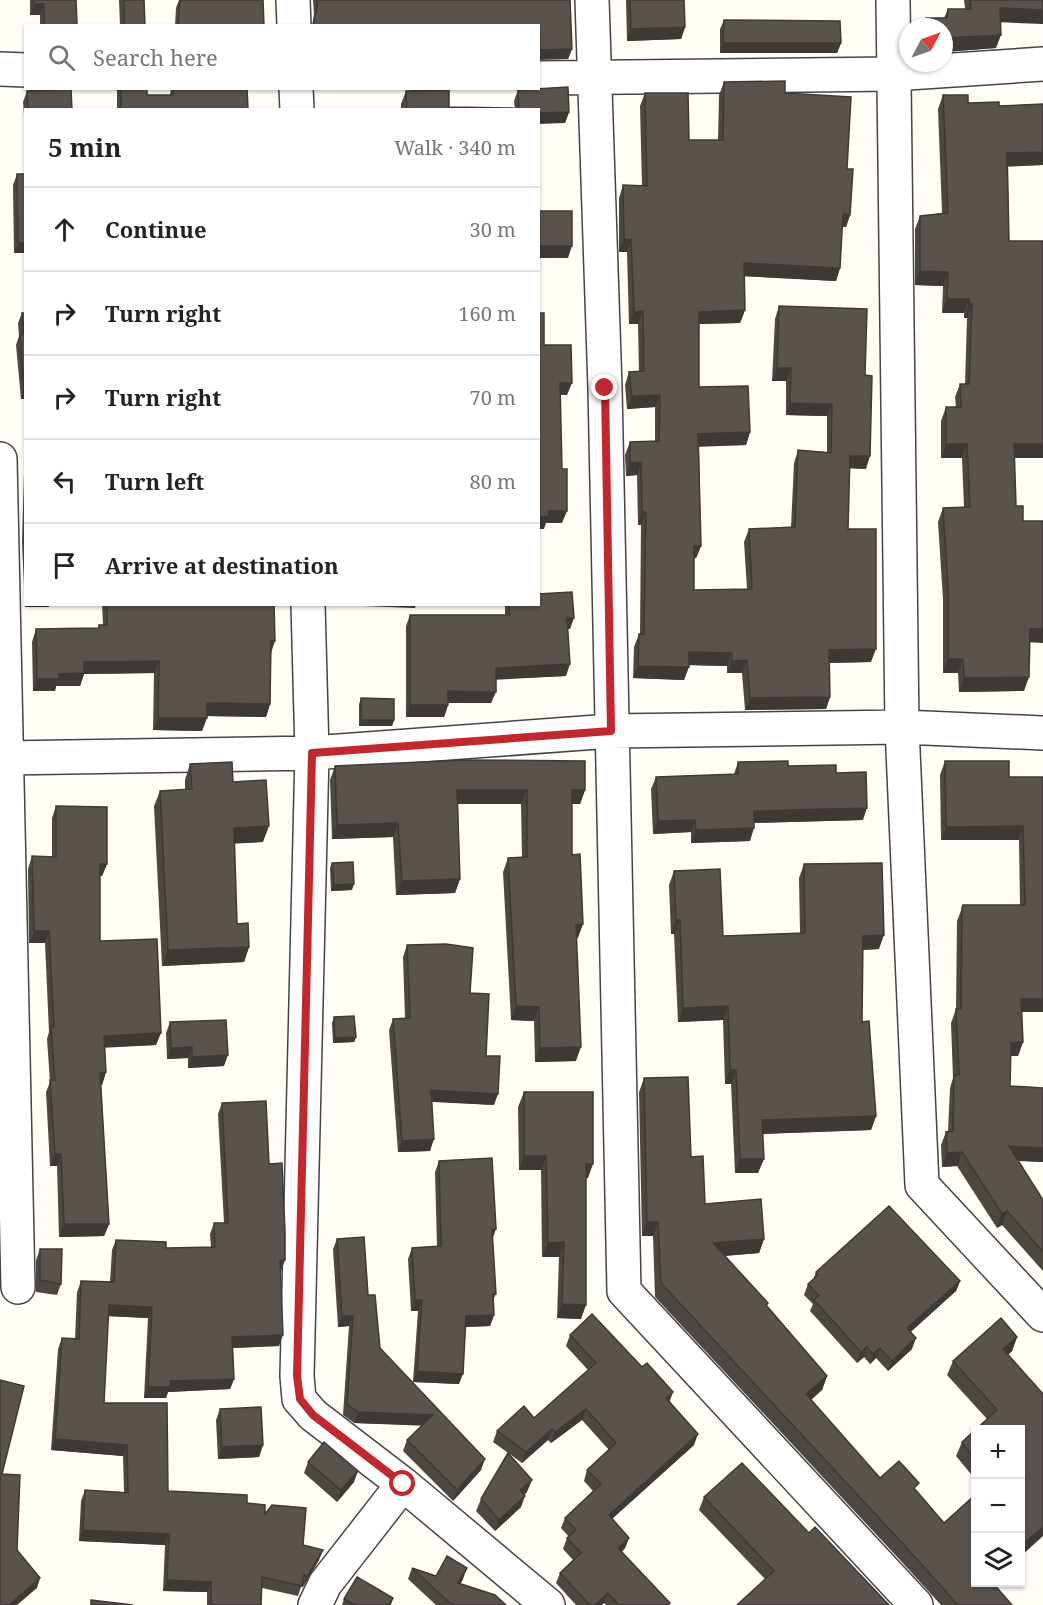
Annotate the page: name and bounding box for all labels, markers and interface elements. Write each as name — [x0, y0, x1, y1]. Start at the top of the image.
north arrow — [899, 18, 953, 72]
search box — [24, 24, 540, 90]
icon: search — [45, 41, 78, 74]
text: Search here — [93, 42, 218, 72]
text: 5 min — [48, 129, 122, 165]
text: Walk · 340 m — [394, 134, 516, 161]
icon: ahead — [48, 213, 81, 246]
text: Continue — [105, 214, 207, 244]
text: 30 m — [470, 216, 516, 243]
icon: right — [48, 297, 81, 330]
text: Turn right — [105, 298, 221, 328]
text: 160 m — [458, 300, 516, 327]
route end — [591, 374, 617, 400]
icon: right — [48, 381, 81, 414]
text: Turn right — [105, 382, 221, 412]
text: 70 m — [470, 384, 516, 411]
icon: left — [48, 465, 81, 498]
text: Turn left — [105, 466, 204, 496]
text: 80 m — [470, 468, 516, 495]
icon: arrive — [48, 549, 81, 582]
text: Arrive at destination — [105, 550, 339, 580]
map controls — [971, 1425, 1025, 1587]
button: + — [971, 1425, 1025, 1479]
route start — [389, 1470, 415, 1496]
button: − — [971, 1479, 1025, 1533]
button: layers — [971, 1533, 1025, 1587]

